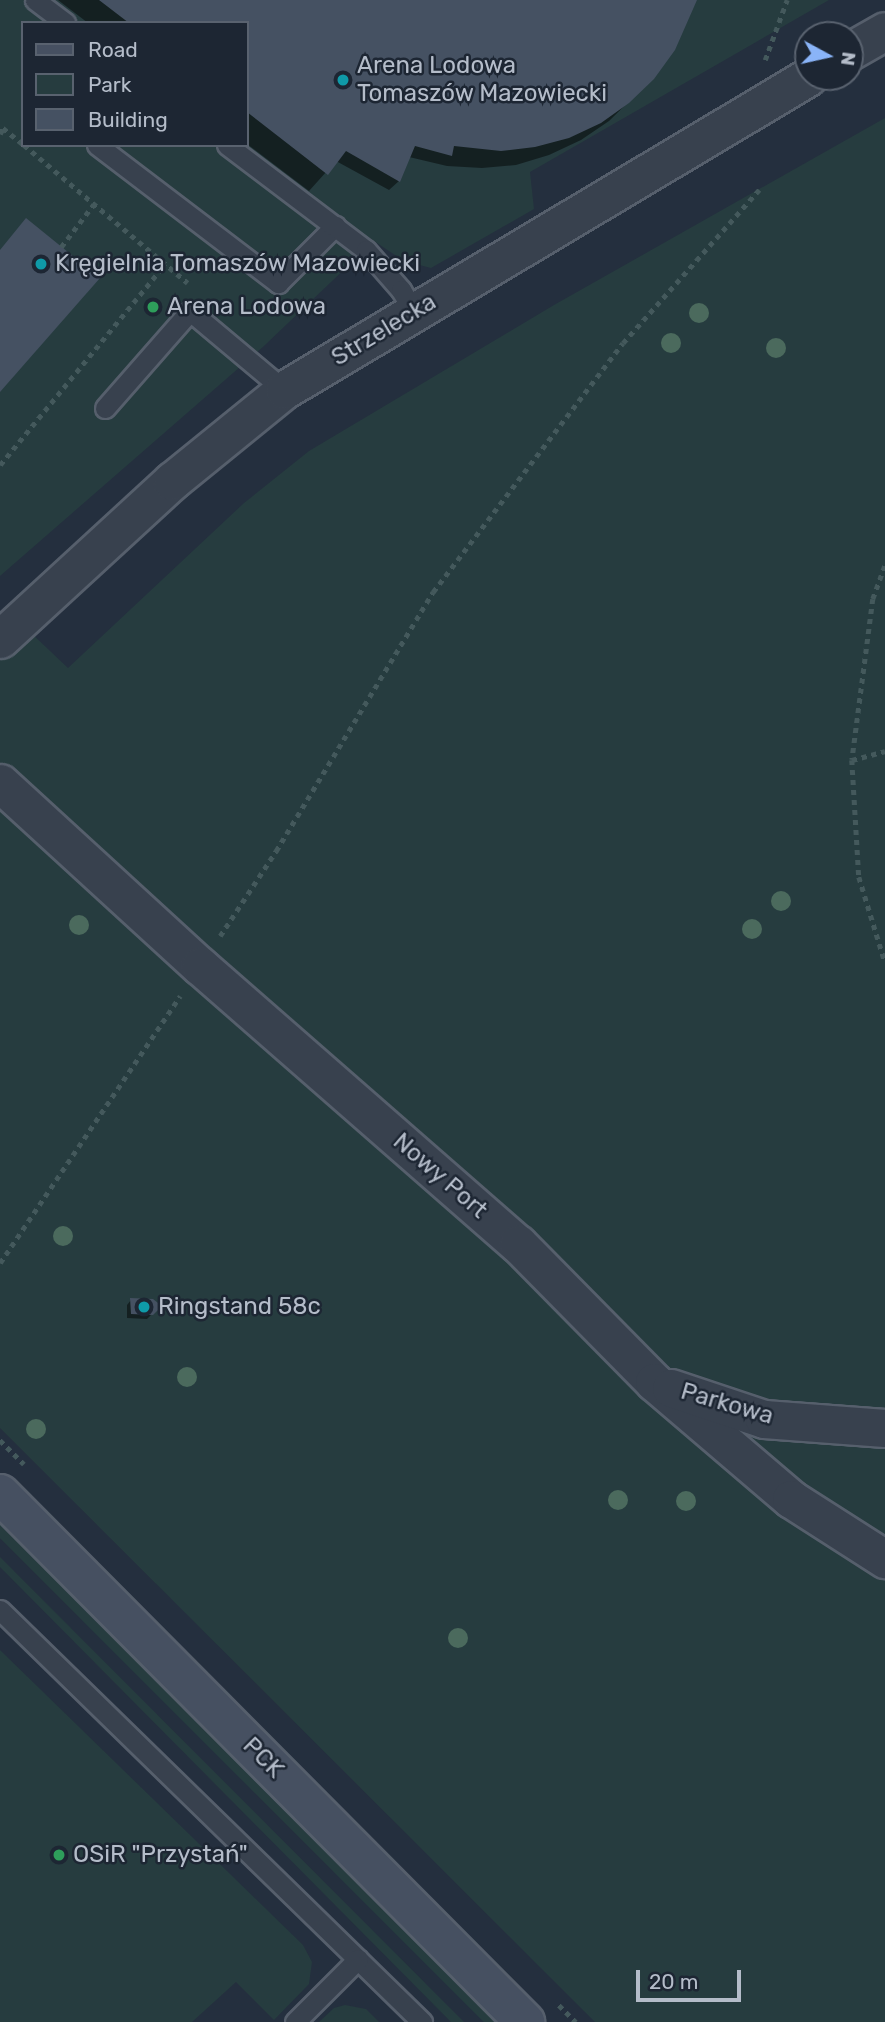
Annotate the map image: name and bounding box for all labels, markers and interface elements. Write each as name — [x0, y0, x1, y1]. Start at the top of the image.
legend — [21, 21, 248, 147]
north arrow — [794, 21, 864, 91]
text: Road — [88, 37, 138, 62]
text: N — [836, 50, 861, 67]
place label: Arena Lodowa Tomaszów Mazowiecki — [357, 52, 608, 108]
text: Park — [88, 72, 132, 97]
marker: Arena Lodowa Tomaszów Mazowiecki — [335, 72, 351, 88]
text: Building — [88, 107, 168, 132]
place label: Kręgielnia Tomaszów Mazowiecki — [55, 250, 421, 278]
marker: Kręgielnia Tomaszów Mazowiecki — [33, 256, 49, 272]
street label: Strzelecka — [327, 288, 441, 372]
place label: Arena Lodowa — [167, 293, 326, 321]
marker: Arena Lodowa — [145, 299, 161, 315]
street label: Nowy Port — [387, 1127, 493, 1225]
place label: Ringstand 58c — [158, 1293, 321, 1321]
marker: Ringstand 58c — [136, 1299, 152, 1315]
street label: Parkowa — [677, 1377, 777, 1431]
street label: PCK — [237, 1732, 289, 1784]
place label: OSiR "Przystań" — [73, 1841, 248, 1869]
marker: OSiR "Przystań" — [51, 1847, 67, 1863]
scale bar — [640, 1955, 745, 1999]
text: 20 m — [649, 1969, 698, 1994]

